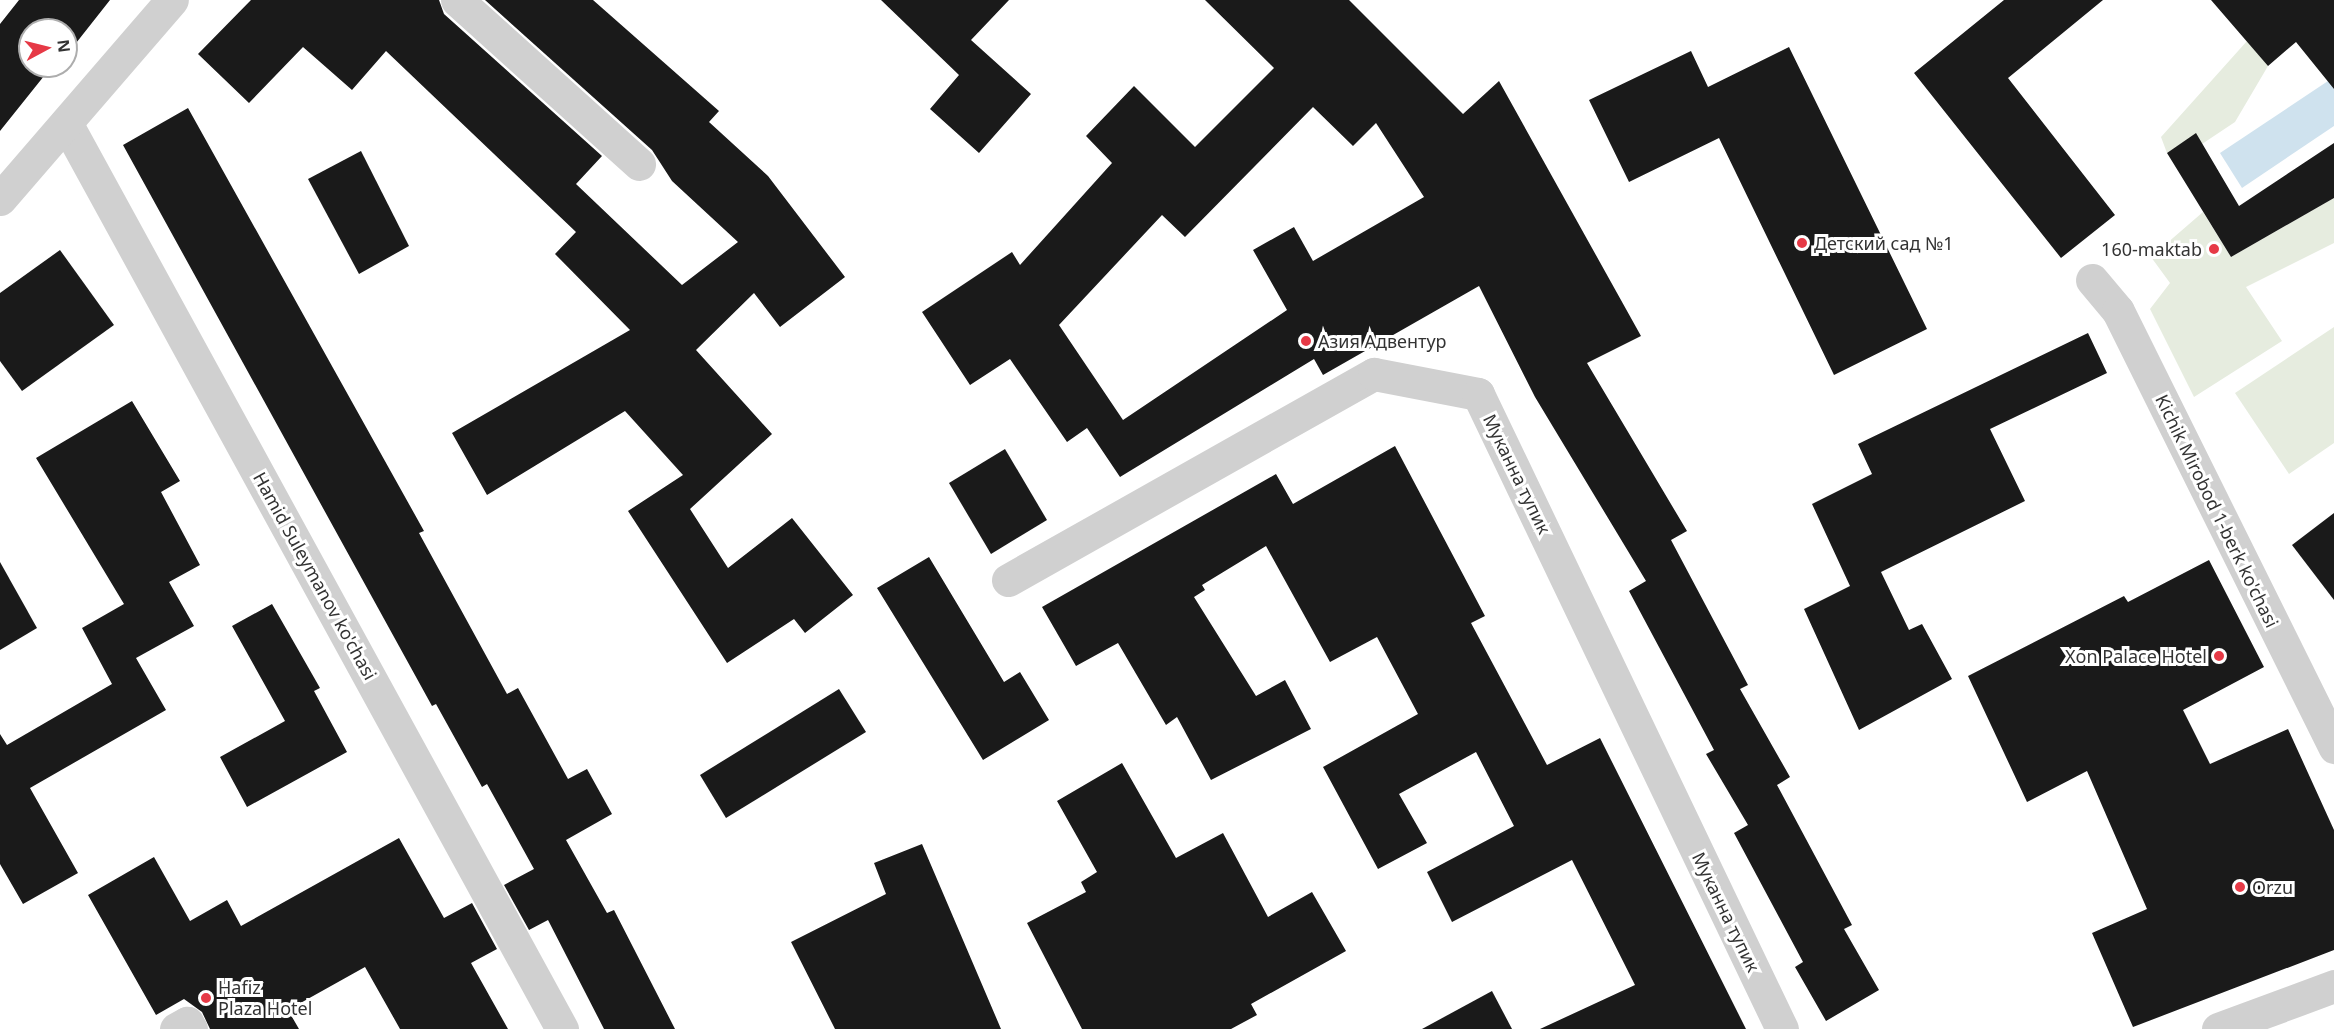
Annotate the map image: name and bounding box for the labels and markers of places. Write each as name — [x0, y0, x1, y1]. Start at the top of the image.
place label: Детский сад №1 — [1814, 232, 1954, 254]
marker: Детский сад №1 — [1795, 236, 1809, 250]
place label: 160-maktab — [2101, 238, 2202, 260]
marker: 160-maktab — [2207, 242, 2221, 256]
place label: Азия Адвентур — [1318, 330, 1447, 352]
marker: Азия Адвентур — [1299, 334, 1313, 348]
place label: Xon Palace Hotel — [2065, 645, 2207, 667]
marker: Xon Palace Hotel — [2212, 649, 2226, 663]
place label: Orzu — [2252, 876, 2293, 898]
marker: Orzu — [2233, 880, 2247, 894]
place label: Hafiz Plaza Hotel — [218, 977, 312, 1020]
marker: Hafiz Plaza Hotel — [199, 991, 213, 1005]

